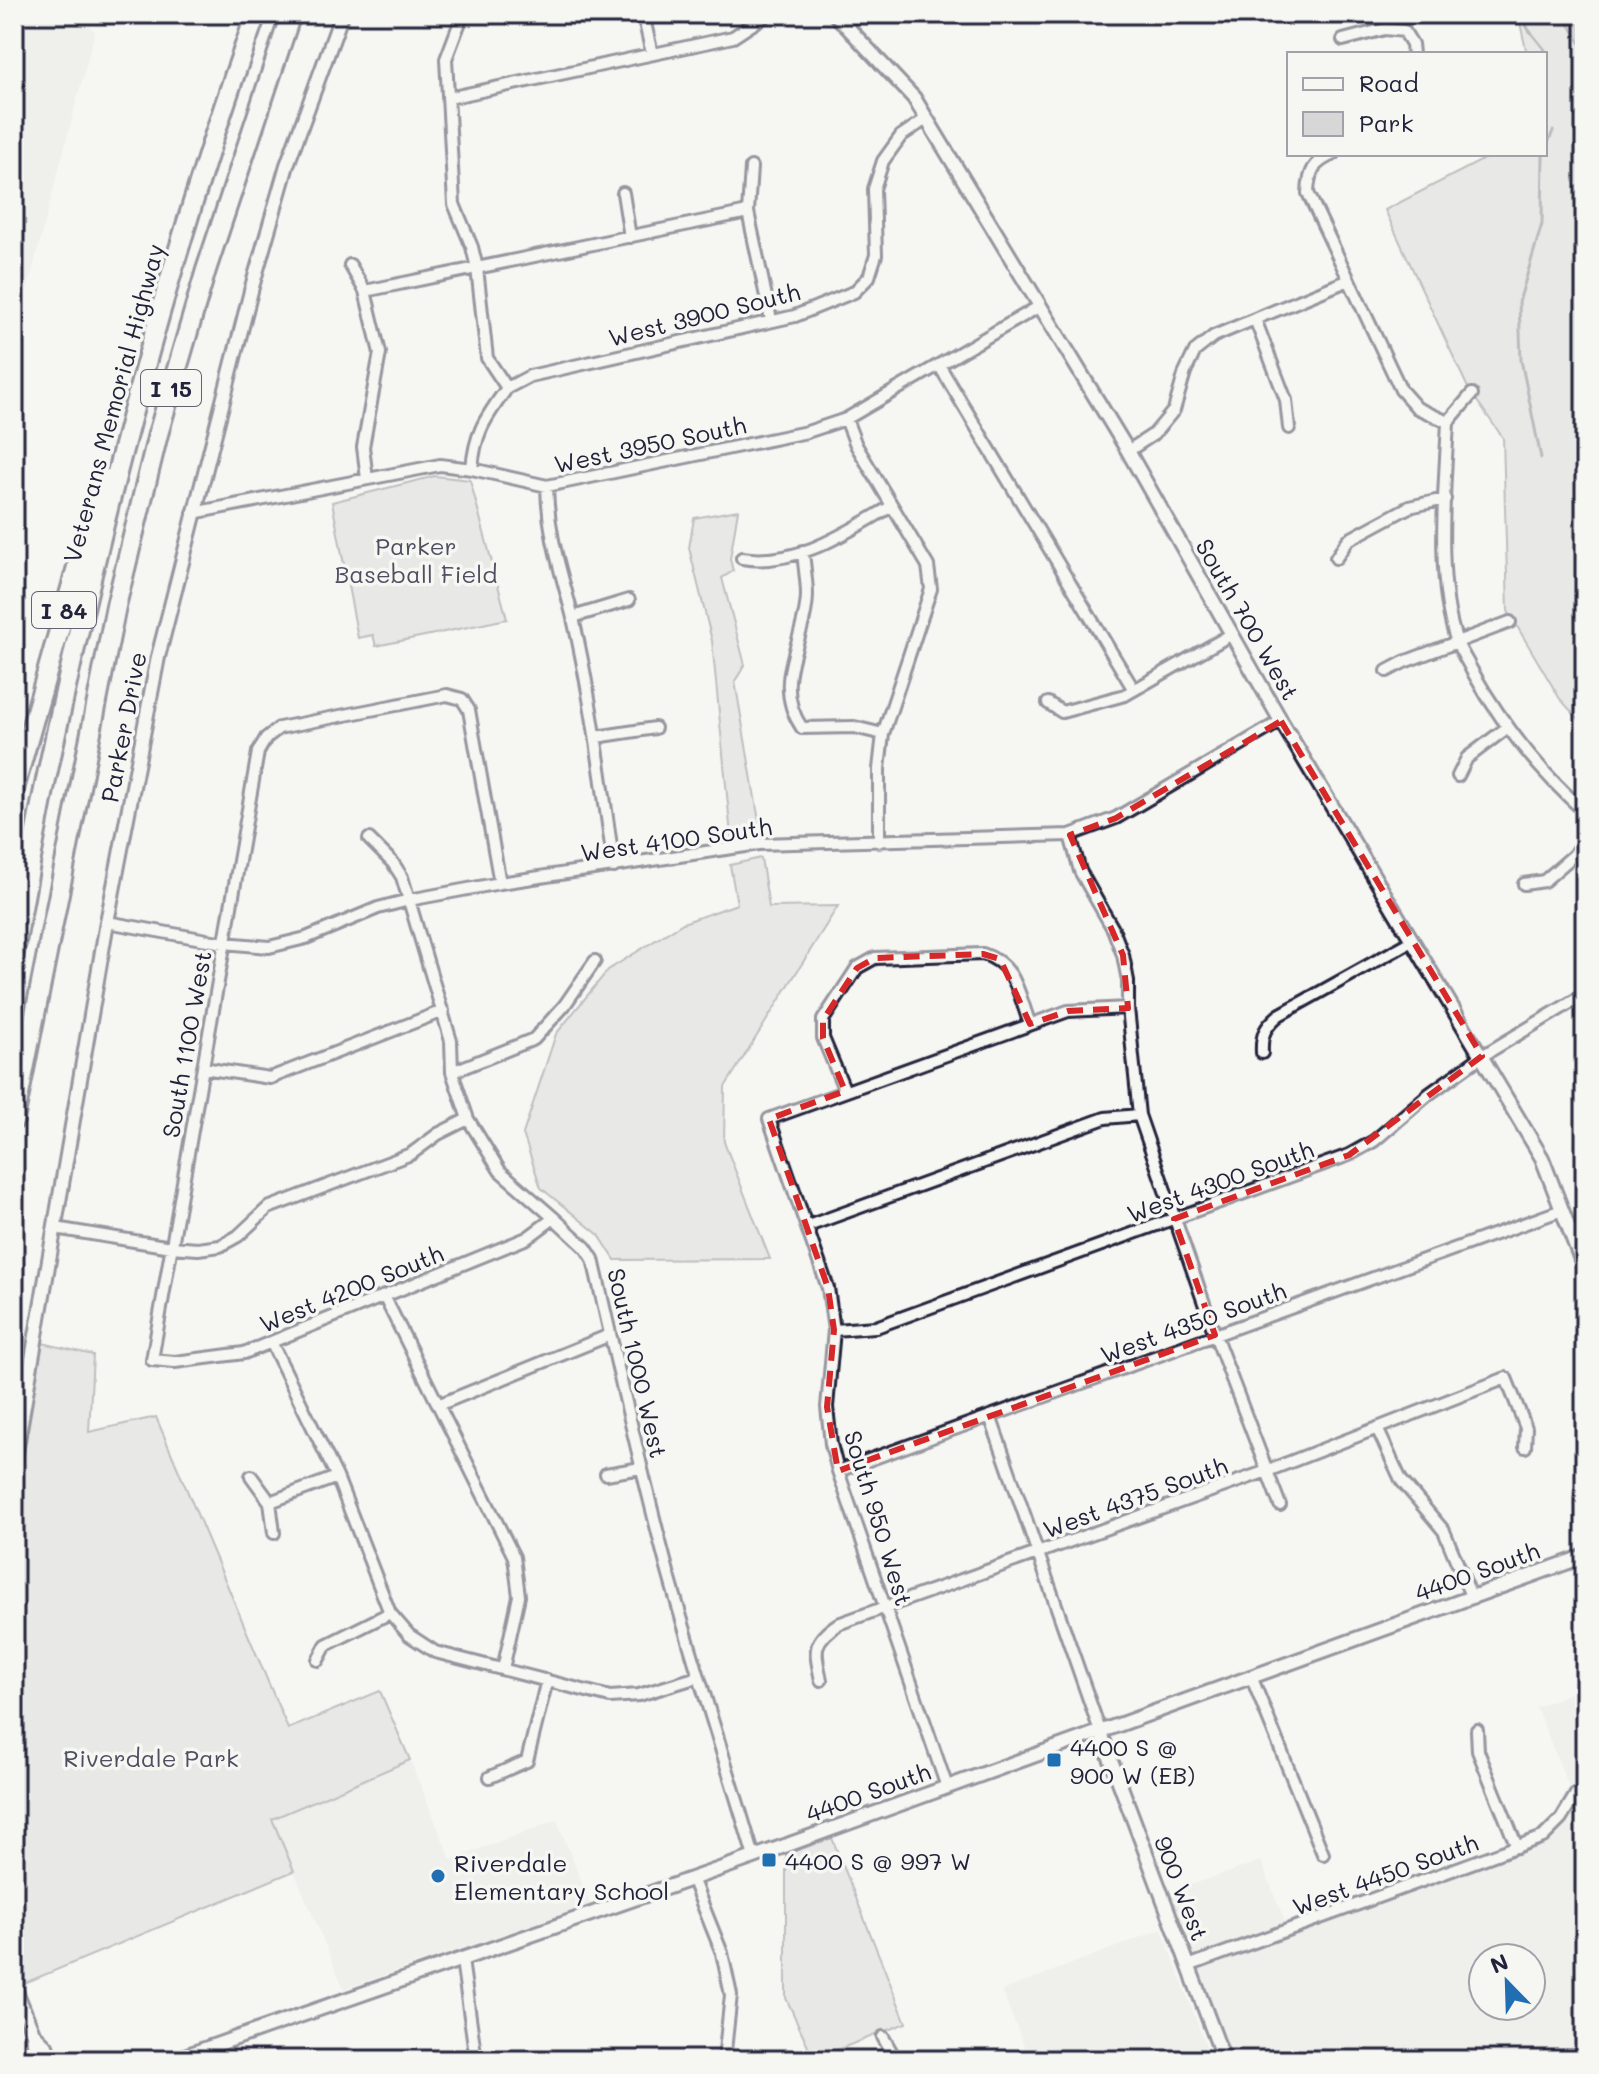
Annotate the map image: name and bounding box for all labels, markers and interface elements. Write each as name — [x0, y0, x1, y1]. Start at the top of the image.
legend — [1287, 52, 1547, 156]
text: Road — [1359, 67, 1419, 98]
text: Park — [1359, 107, 1413, 138]
street label: Veterans Memorial Highway — [55, 240, 171, 566]
street label: West 3900 South — [605, 275, 803, 353]
road number: I 15 — [141, 370, 201, 406]
street label: West 3950 South — [551, 409, 749, 479]
park label: Parker Baseball Field — [334, 530, 498, 589]
street label: South 700 West — [1189, 533, 1307, 705]
road number: I 84 — [32, 592, 96, 628]
street label: Parker Drive — [93, 649, 153, 805]
street label: West 4100 South — [578, 810, 774, 868]
street label: South 1100 West — [154, 948, 218, 1140]
street label: West 4300 South — [1122, 1133, 1318, 1229]
street label: West 4200 South — [255, 1237, 447, 1339]
street label: South 1000 West — [601, 1265, 675, 1461]
street label: West 4350 South — [1096, 1274, 1290, 1370]
street label: South 950 West — [838, 1427, 920, 1609]
street label: West 4375 South — [1039, 1449, 1231, 1545]
street label: 4400 South — [1410, 1534, 1544, 1608]
place label: 4400 S @ 900 W (EB) — [1070, 1731, 1195, 1790]
park label: Riverdale Park — [63, 1742, 239, 1773]
marker: 4400 S @ 900 W (EB) — [1045, 1751, 1063, 1769]
street label: 4400 South — [801, 1755, 935, 1829]
street label: West 4450 South — [1288, 1826, 1482, 1922]
street label: 900 West — [1148, 1831, 1216, 1945]
place label: 4400 S @ 997 W — [785, 1845, 971, 1876]
place label: Riverdale Elementary School — [454, 1847, 669, 1906]
marker: 4400 S @ 997 W — [760, 1851, 778, 1869]
marker: Riverdale Elementary School — [429, 1867, 447, 1885]
north arrow — [1467, 1942, 1547, 2022]
text: N — [1486, 1947, 1512, 1980]

